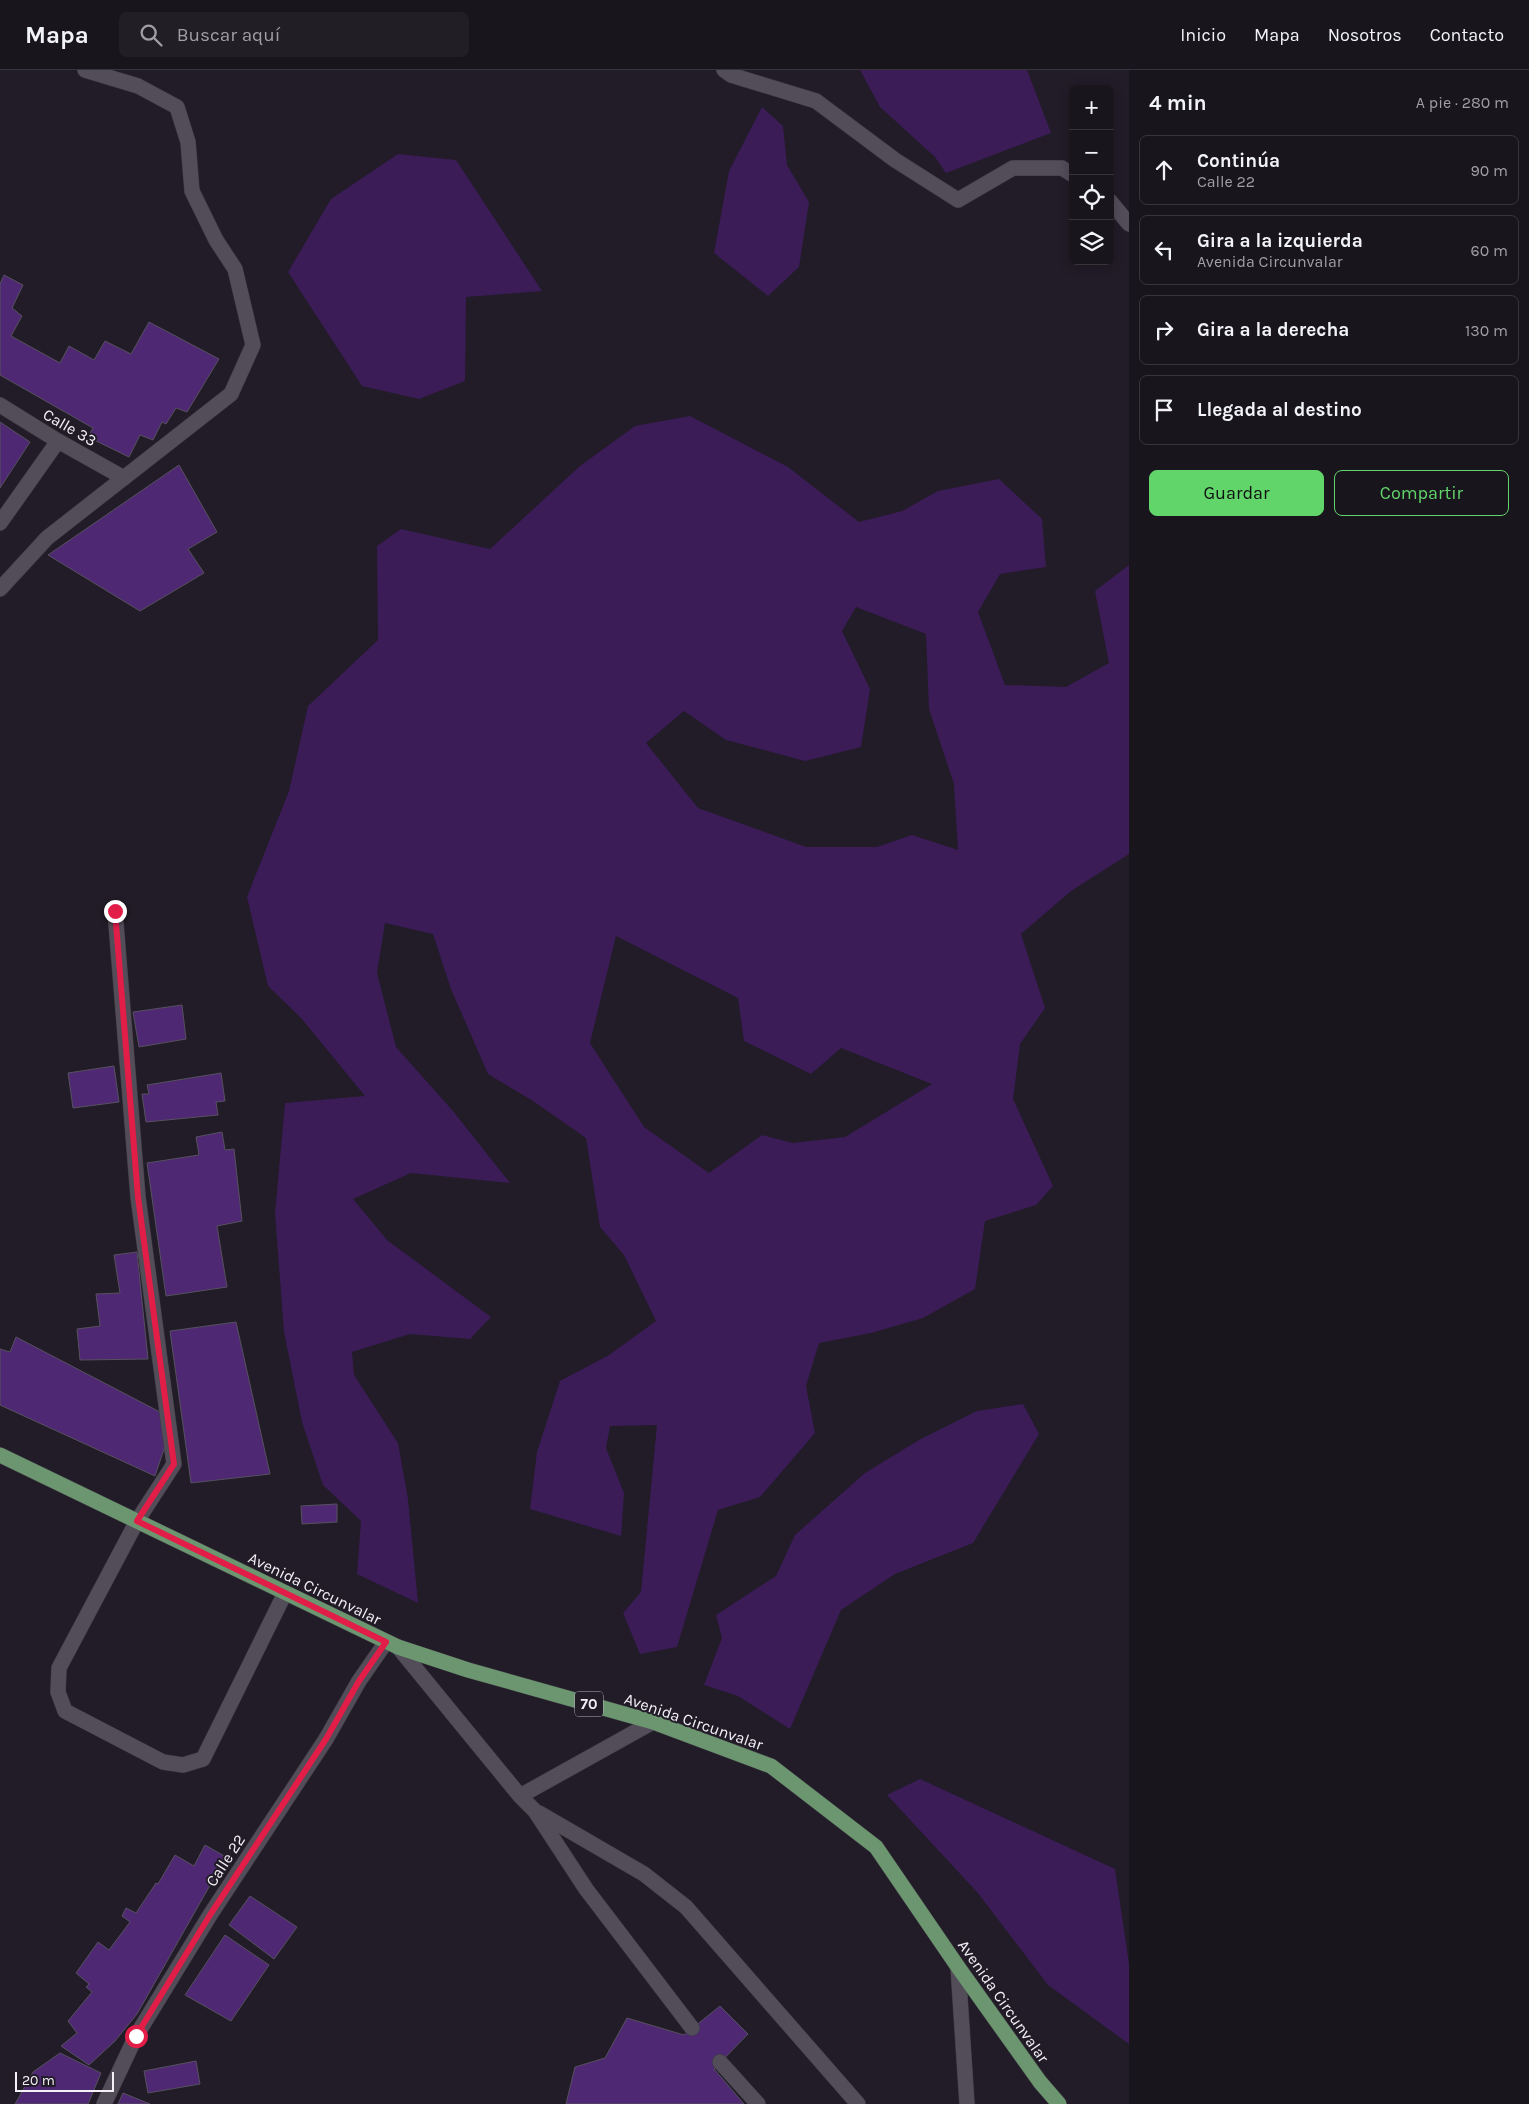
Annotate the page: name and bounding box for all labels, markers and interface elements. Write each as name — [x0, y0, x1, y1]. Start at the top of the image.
search box — [119, 12, 469, 57]
text: Mapa — [25, 21, 89, 49]
icon: search — [137, 21, 165, 49]
text: Buscar aquí — [177, 24, 280, 46]
text: Inicio — [1180, 24, 1226, 46]
text: Mapa — [1254, 24, 1300, 46]
text: Nosotros — [1328, 24, 1402, 46]
text: Contacto — [1430, 24, 1504, 46]
map controls — [1069, 85, 1114, 265]
button: + — [1069, 85, 1114, 130]
text: 4 min — [1149, 91, 1207, 115]
text: A pie · 280 m — [1416, 93, 1509, 112]
button: − — [1069, 130, 1114, 175]
text: Continúa — [1197, 150, 1280, 172]
icon: ahead — [1150, 156, 1178, 184]
text: 90 m — [1470, 161, 1508, 180]
text: Calle 22 — [1197, 172, 1255, 191]
button: locate — [1069, 175, 1114, 220]
button: layers — [1069, 220, 1114, 265]
text: Gira a la izquierda — [1197, 230, 1363, 252]
icon: left — [1150, 236, 1178, 264]
text: 60 m — [1471, 241, 1508, 260]
text: Avenida Circunvalar — [1197, 252, 1343, 271]
icon: right — [1150, 316, 1178, 344]
text: Gira a la derecha — [1197, 319, 1349, 341]
text: 130 m — [1465, 321, 1508, 340]
icon: arrive — [1150, 396, 1178, 424]
text: Llegada al destino — [1197, 399, 1362, 421]
street label: Calle 33 — [40, 405, 100, 450]
button: Guardar — [1149, 470, 1324, 516]
button: Compartir — [1334, 470, 1509, 516]
route end — [104, 900, 127, 923]
street label: Avenida Circunvalar — [245, 1548, 385, 1629]
street label: Avenida Circunvalar — [622, 1689, 766, 1754]
road number: 70 — [575, 1692, 603, 1716]
street label: Calle 22 — [202, 1831, 249, 1890]
street label: Avenida Circunvalar — [954, 1936, 1053, 2066]
route start — [125, 2025, 148, 2048]
scale bar — [15, 2069, 114, 2092]
text: 20 m — [22, 2072, 55, 2089]

